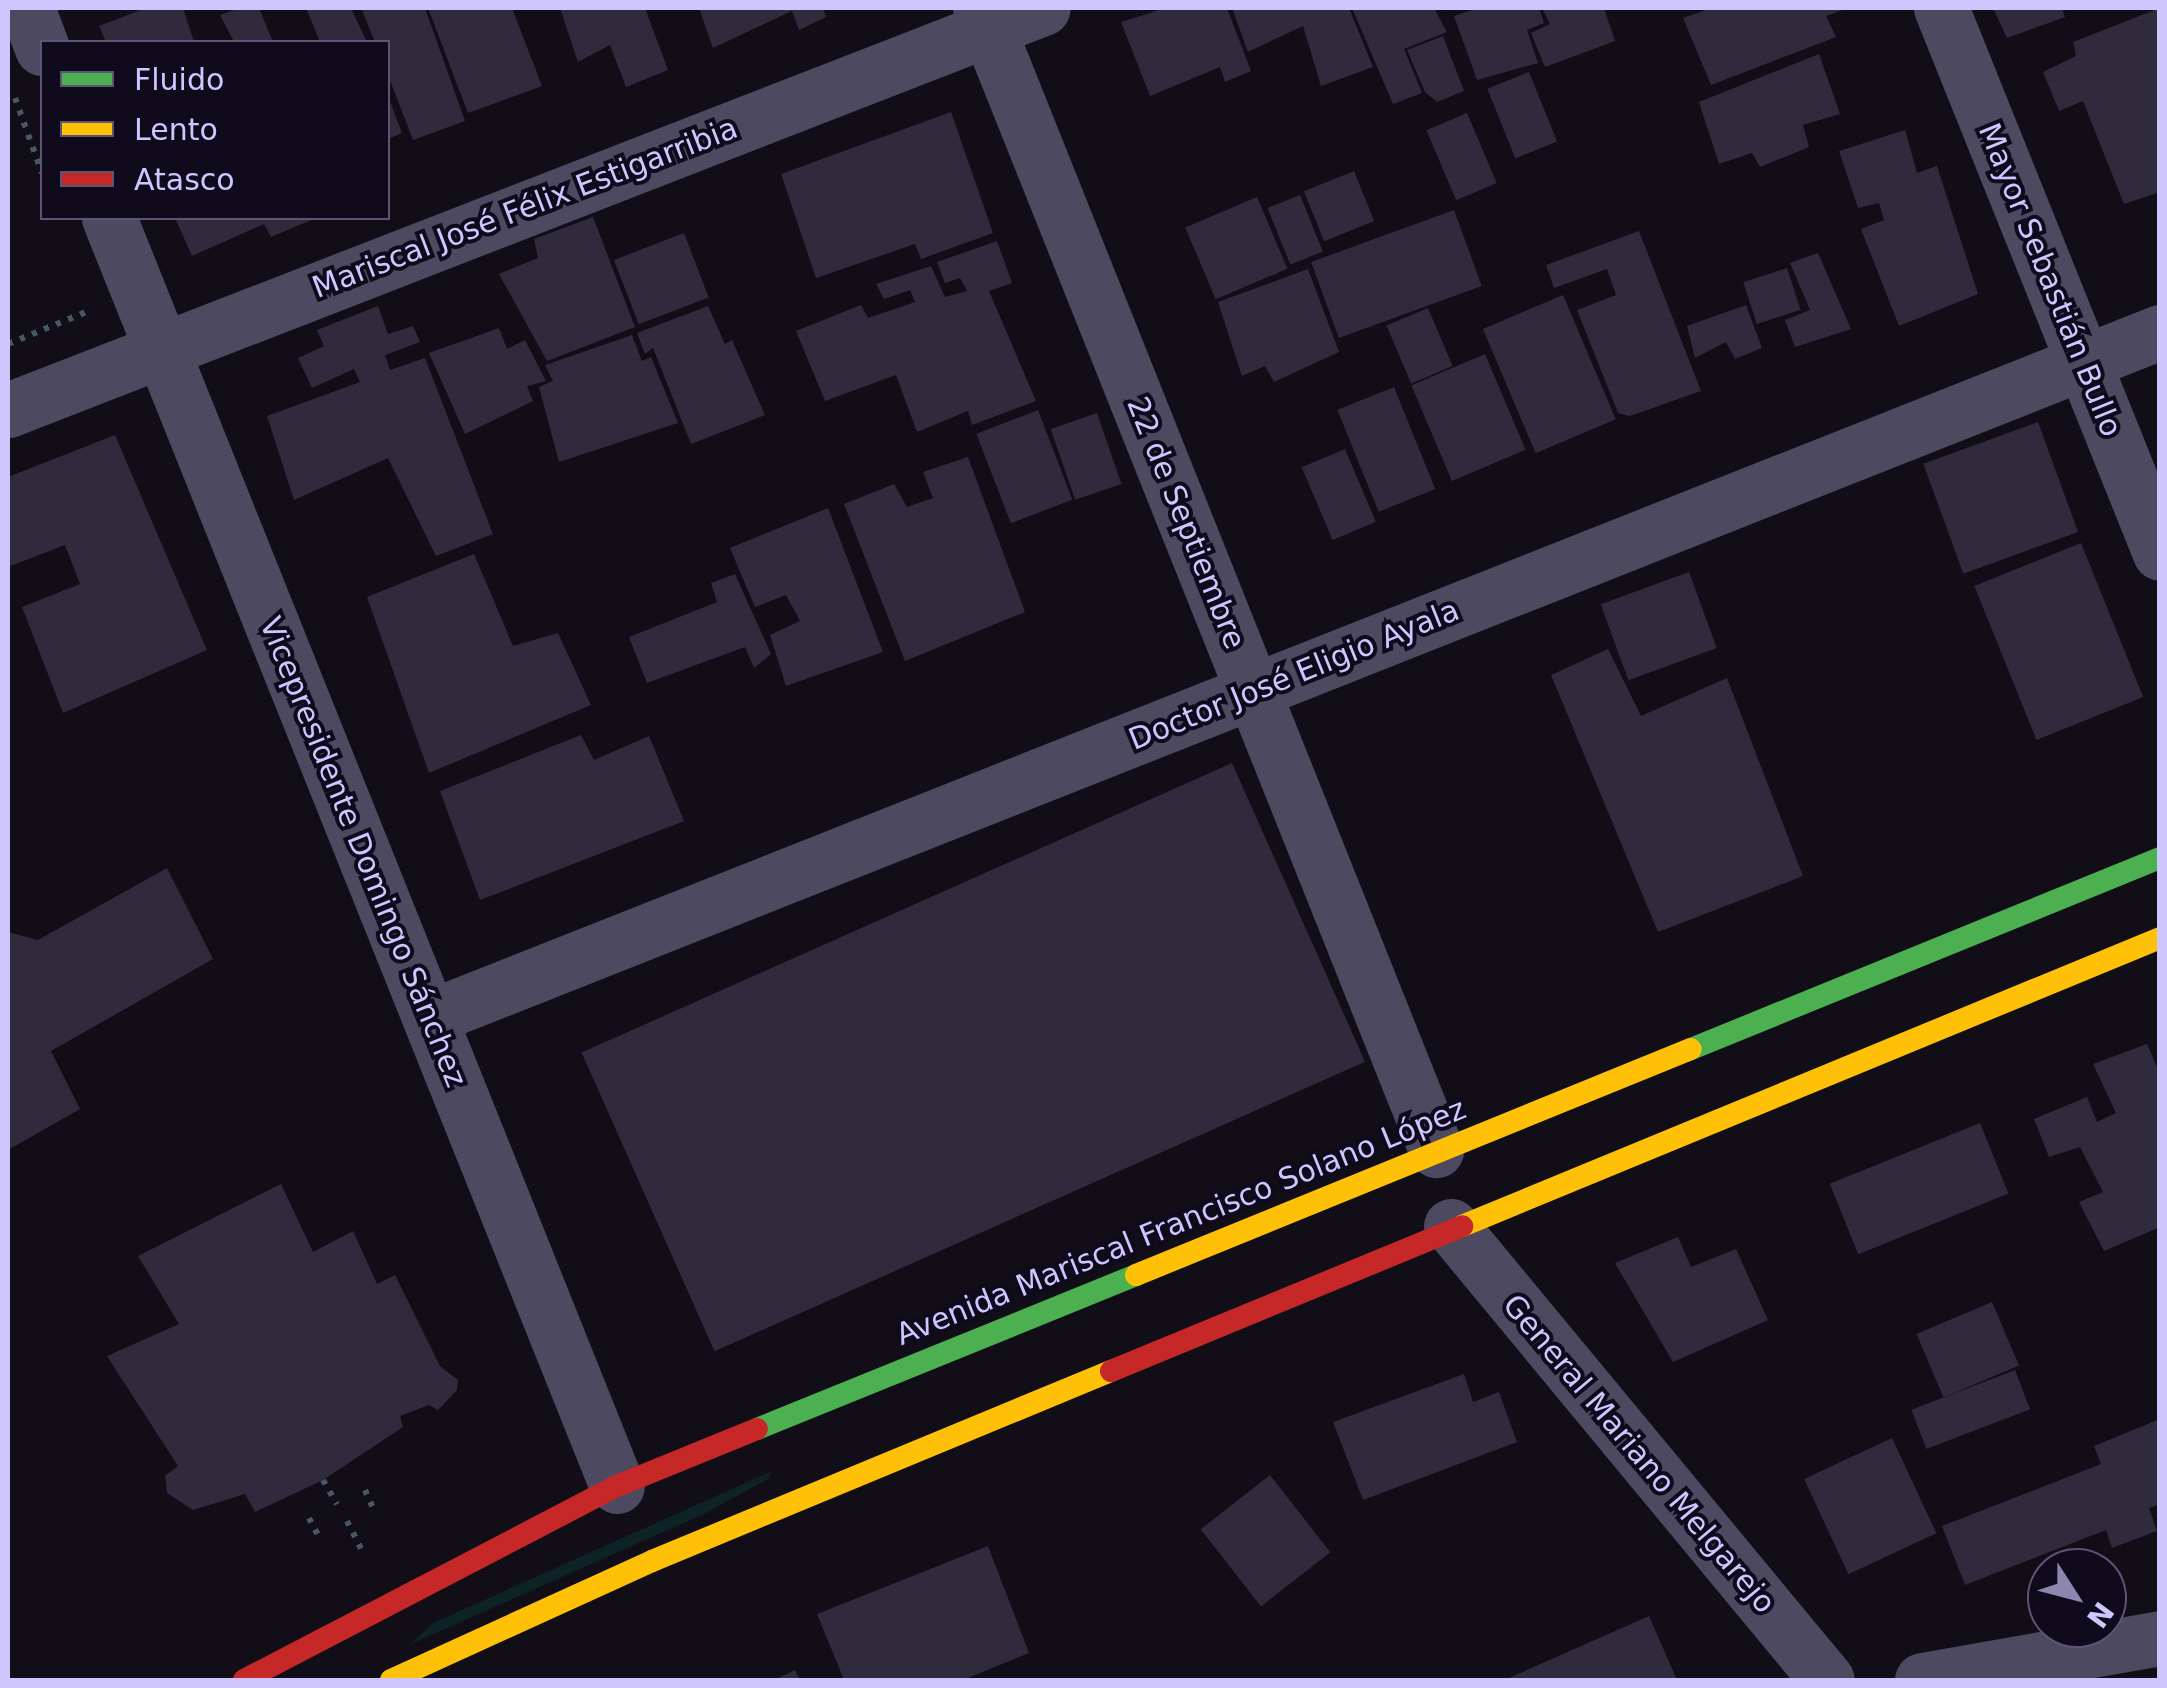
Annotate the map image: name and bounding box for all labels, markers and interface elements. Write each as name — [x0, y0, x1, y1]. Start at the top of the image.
legend — [40, 40, 390, 220]
text: Fluido — [134, 62, 224, 97]
street label: Mariscal José Félix Estigarribia — [307, 110, 743, 306]
text: Lento — [134, 112, 218, 147]
street label: Mayor Sebastián Bullo — [1971, 118, 2129, 442]
text: Atasco — [134, 162, 235, 197]
street label: 22 de Septiembre — [1119, 392, 1253, 654]
street label: Doctor José Eligio Ayala — [1124, 592, 1464, 758]
street label: Vicepresidente Domingo Sánchez — [252, 612, 474, 1092]
street label: Avenida Mariscal Francisco Solano López — [891, 1091, 1471, 1353]
street label: General Mariano Melgarejo — [1495, 1287, 1783, 1621]
north arrow — [2027, 1548, 2127, 1648]
text: N — [2080, 1596, 2120, 1634]

